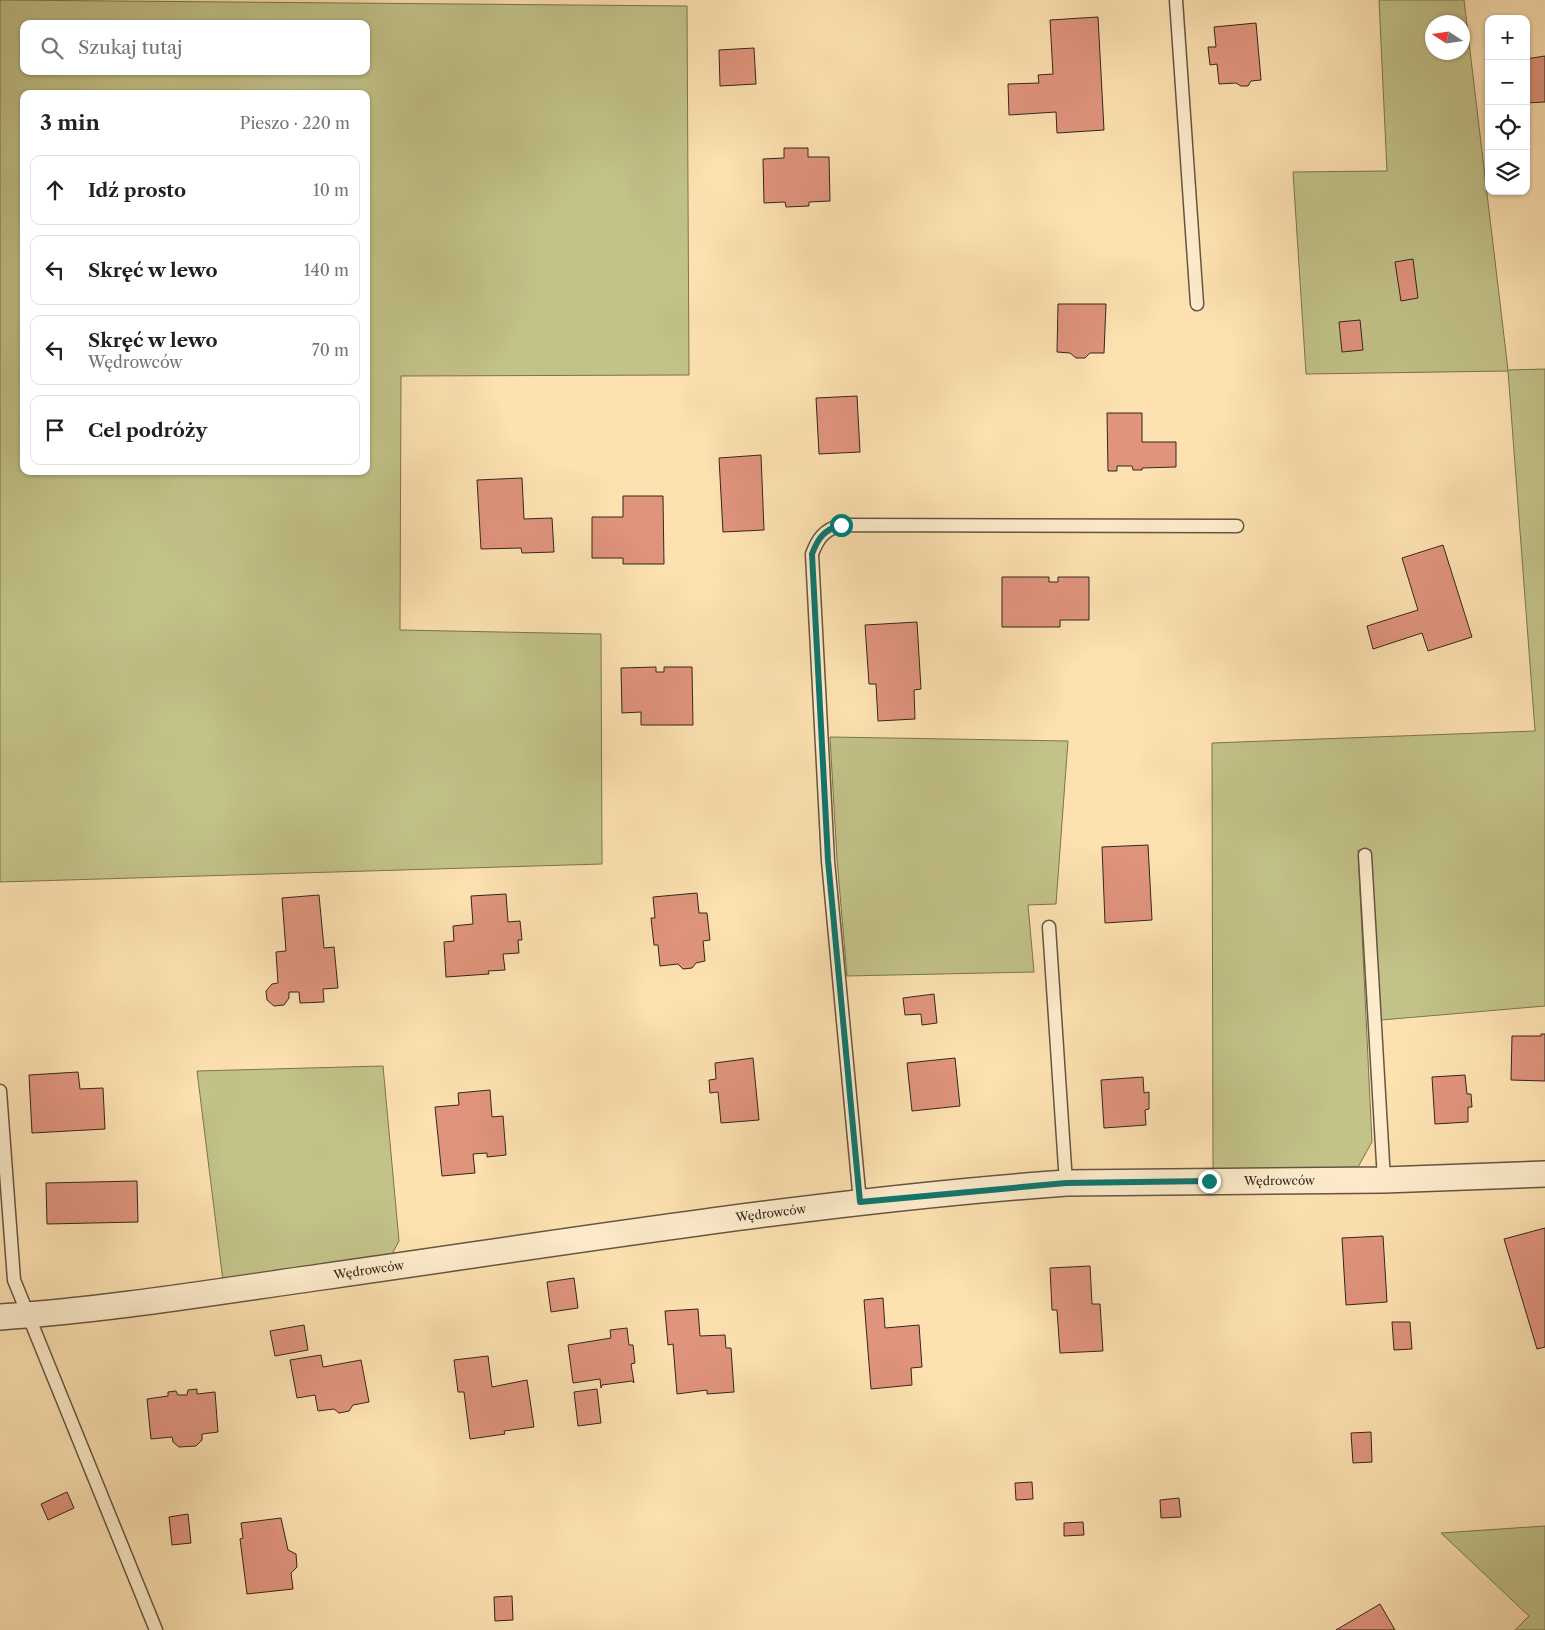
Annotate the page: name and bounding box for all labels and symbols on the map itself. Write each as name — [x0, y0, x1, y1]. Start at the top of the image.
north arrow — [1425, 15, 1470, 60]
route start — [830, 514, 853, 537]
route end — [1198, 1170, 1221, 1193]
street label: Wędrowców — [1243, 1173, 1316, 1188]
street label: Wędrowców — [734, 1201, 808, 1225]
street label: Wędrowców — [332, 1257, 406, 1282]

